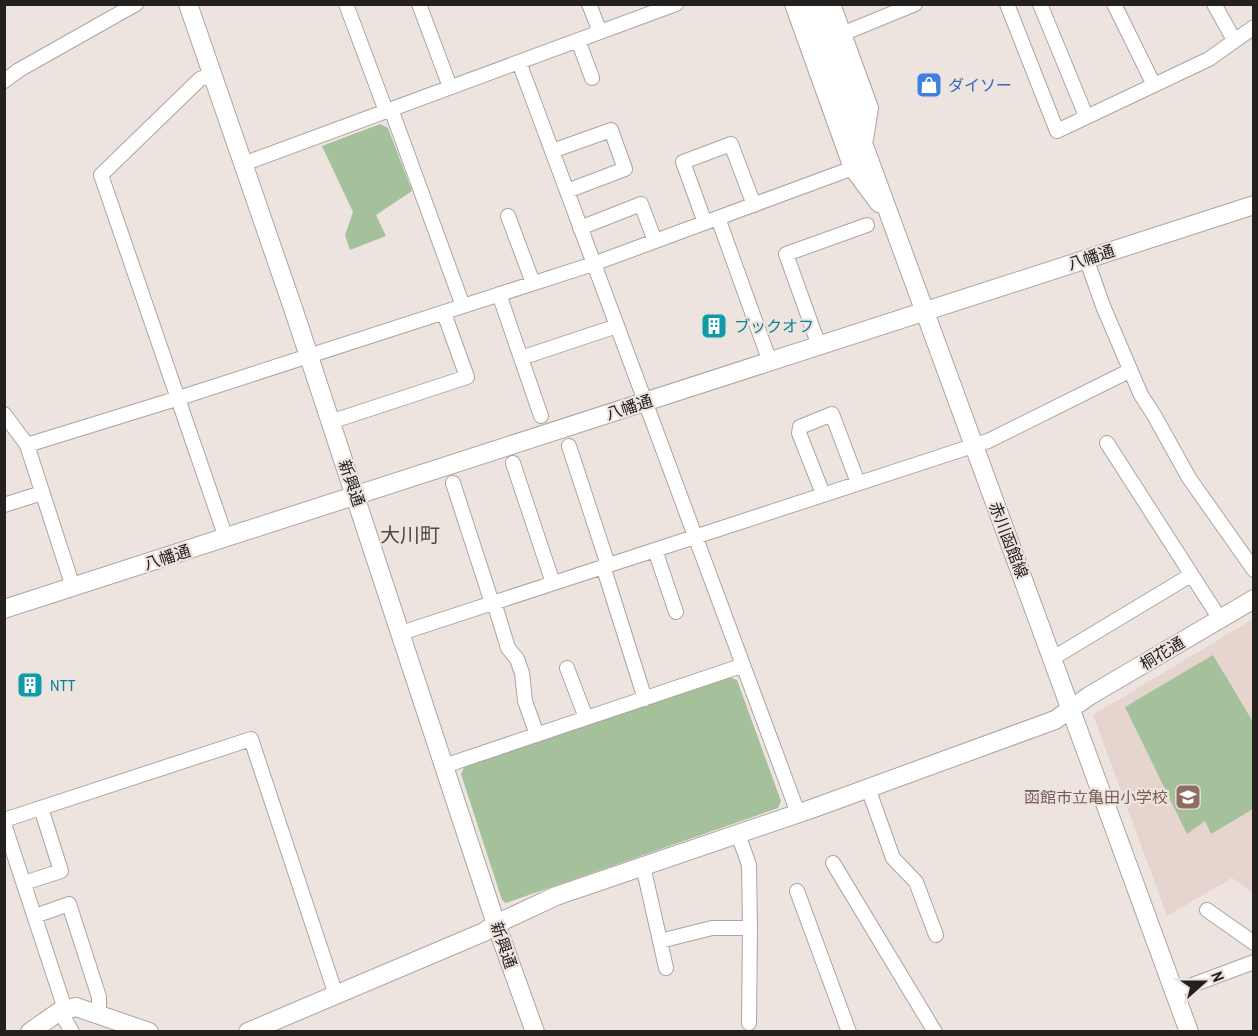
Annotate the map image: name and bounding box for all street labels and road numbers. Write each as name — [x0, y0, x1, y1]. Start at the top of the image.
street label: 八幡通 — [1065, 239, 1117, 275]
street label: 八幡通 — [603, 389, 655, 425]
street label: 新興通 — [334, 457, 370, 509]
street label: 赤川函館線 — [984, 499, 1034, 581]
street label: 八幡通 — [141, 539, 193, 575]
street label: 桐花通 — [1136, 631, 1188, 675]
street label: 新興通 — [486, 919, 522, 971]

